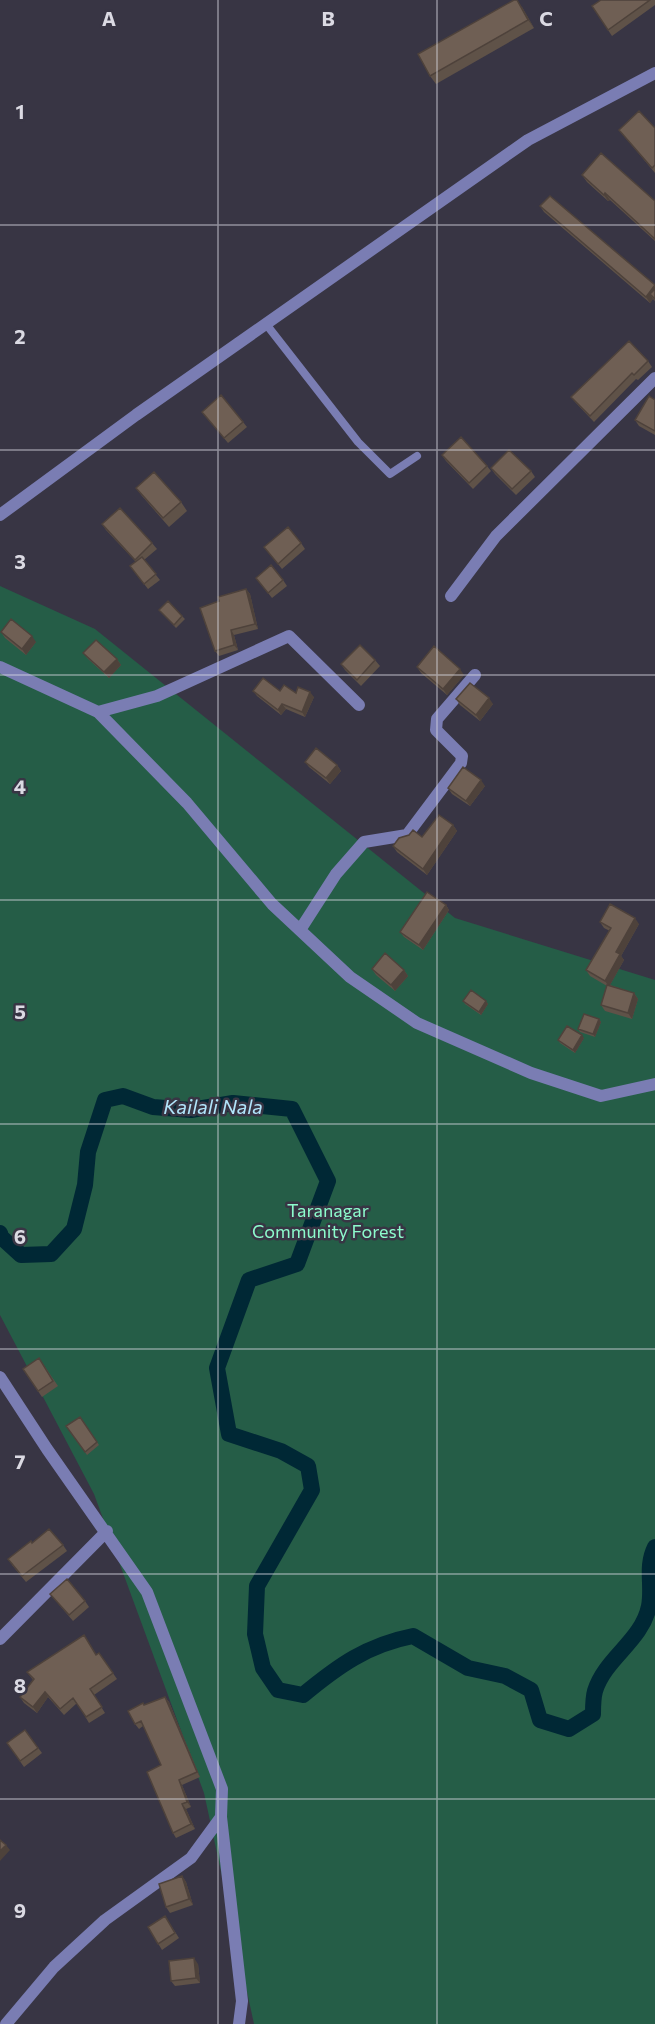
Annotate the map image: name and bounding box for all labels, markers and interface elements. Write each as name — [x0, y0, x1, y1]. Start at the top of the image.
text: A — [102, 6, 116, 30]
text: B — [321, 6, 335, 30]
text: C — [539, 6, 553, 30]
text: 1 — [15, 99, 25, 123]
text: 2 — [14, 324, 26, 348]
text: 3 — [14, 549, 26, 573]
text: 4 — [14, 774, 26, 798]
text: 5 — [14, 999, 26, 1023]
water label: Kailali Nala — [163, 1094, 263, 1118]
park label: Taranagar Community Forest — [252, 1199, 404, 1242]
text: 6 — [14, 1224, 26, 1248]
text: 7 — [15, 1449, 26, 1473]
text: 8 — [14, 1673, 26, 1697]
text: 9 — [14, 1898, 26, 1922]

